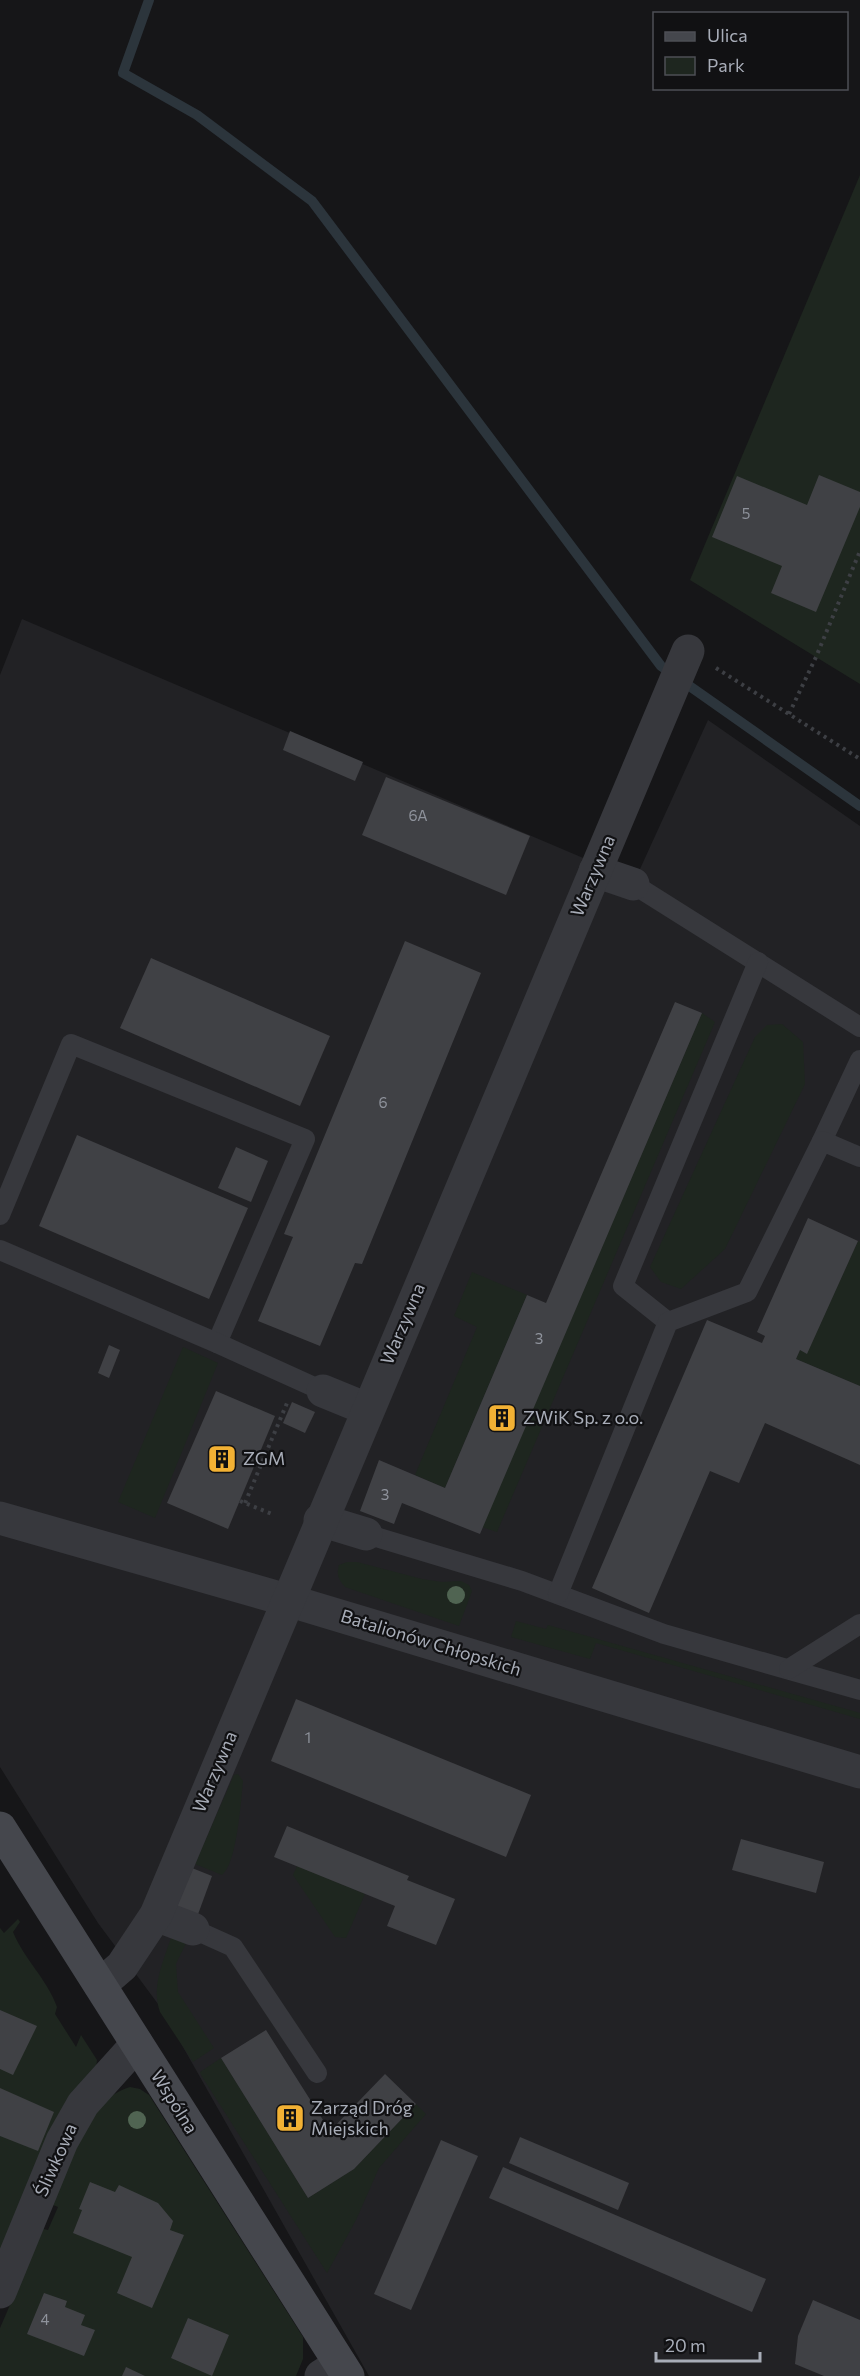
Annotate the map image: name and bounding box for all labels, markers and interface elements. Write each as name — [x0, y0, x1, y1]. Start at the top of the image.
legend — [653, 12, 848, 90]
text: Ulica — [707, 24, 748, 46]
text: Park — [707, 54, 745, 76]
house number: 5 — [742, 504, 750, 522]
house number: 6A — [408, 806, 428, 824]
street label: Warzywna — [565, 832, 619, 920]
house number: 6 — [378, 1093, 388, 1111]
street label: Warzywna — [375, 1280, 429, 1368]
house number: 3 — [535, 1329, 543, 1347]
building icon: ZWiK Sp. z o.o. — [486, 1402, 518, 1434]
place label: ZWiK Sp. z o.o. — [523, 1406, 643, 1428]
building icon: ZGM — [206, 1443, 238, 1475]
place label: ZGM — [243, 1447, 285, 1469]
house number: 3 — [381, 1485, 389, 1503]
street label: Batalionów Chłopskich — [338, 1604, 524, 1680]
street label: Warzywna — [187, 1728, 241, 1816]
house number: 1 — [305, 1728, 311, 1746]
street label: Wspólna — [147, 2066, 203, 2137]
place label: Zarząd Dróg Miejskich — [311, 2096, 413, 2139]
building icon: Zarząd Dróg Miejskich — [274, 2102, 306, 2134]
street label: Śliwkowa — [29, 2120, 81, 2200]
house number: 4 — [41, 2310, 50, 2328]
scale bar — [656, 2325, 760, 2363]
text: 20 m — [665, 2334, 706, 2356]

